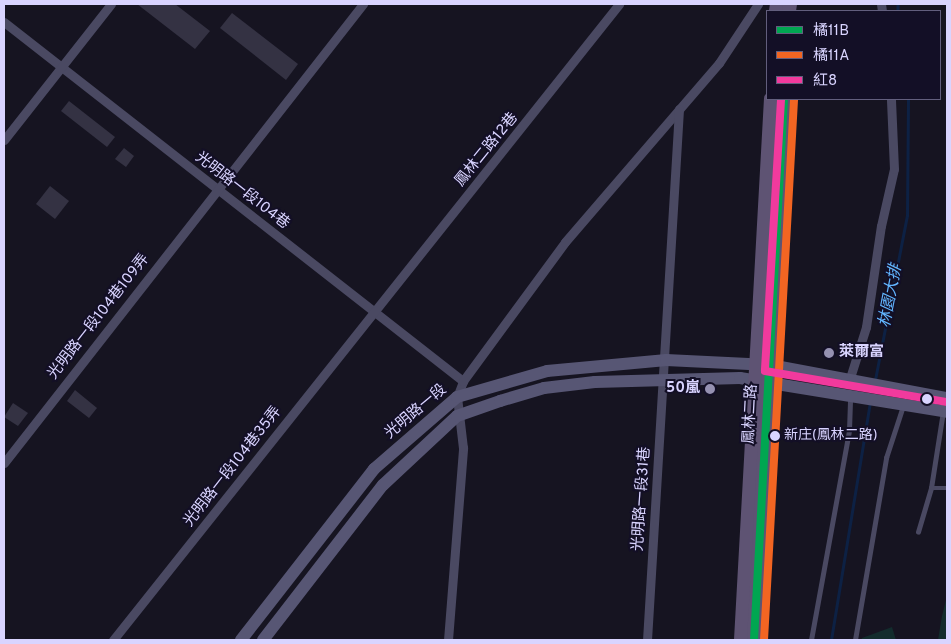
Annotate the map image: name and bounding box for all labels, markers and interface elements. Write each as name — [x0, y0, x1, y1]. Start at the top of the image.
legend — [766, 10, 941, 100]
text: 橘11B — [813, 22, 849, 41]
text: 橘11A — [813, 47, 849, 66]
text: 紅8 — [813, 72, 837, 91]
street label: 鳳林二路12巷 — [452, 109, 522, 191]
street label: 光明路一段104巷 — [191, 149, 293, 233]
street label: 光明路一段104巷109弄 — [45, 251, 153, 383]
water label: 林園大排 — [875, 263, 907, 329]
place label: 萊爾富 — [839, 344, 884, 362]
marker: 萊爾富 — [823, 347, 835, 359]
place label: 50嵐 — [666, 380, 700, 398]
street label: 光明路一段 — [381, 381, 451, 443]
marker: 50嵐 — [704, 383, 716, 395]
street label: 鳳林二路 — [740, 384, 762, 444]
unlabelled marker — [922, 394, 932, 404]
street label: 光明路一段104巷35弄 — [180, 403, 286, 531]
place label: 新庄(鳳林二路) — [784, 428, 878, 444]
marker: 新庄(鳳林二路) — [770, 431, 780, 441]
street label: 光明路一段31巷 — [629, 446, 655, 552]

